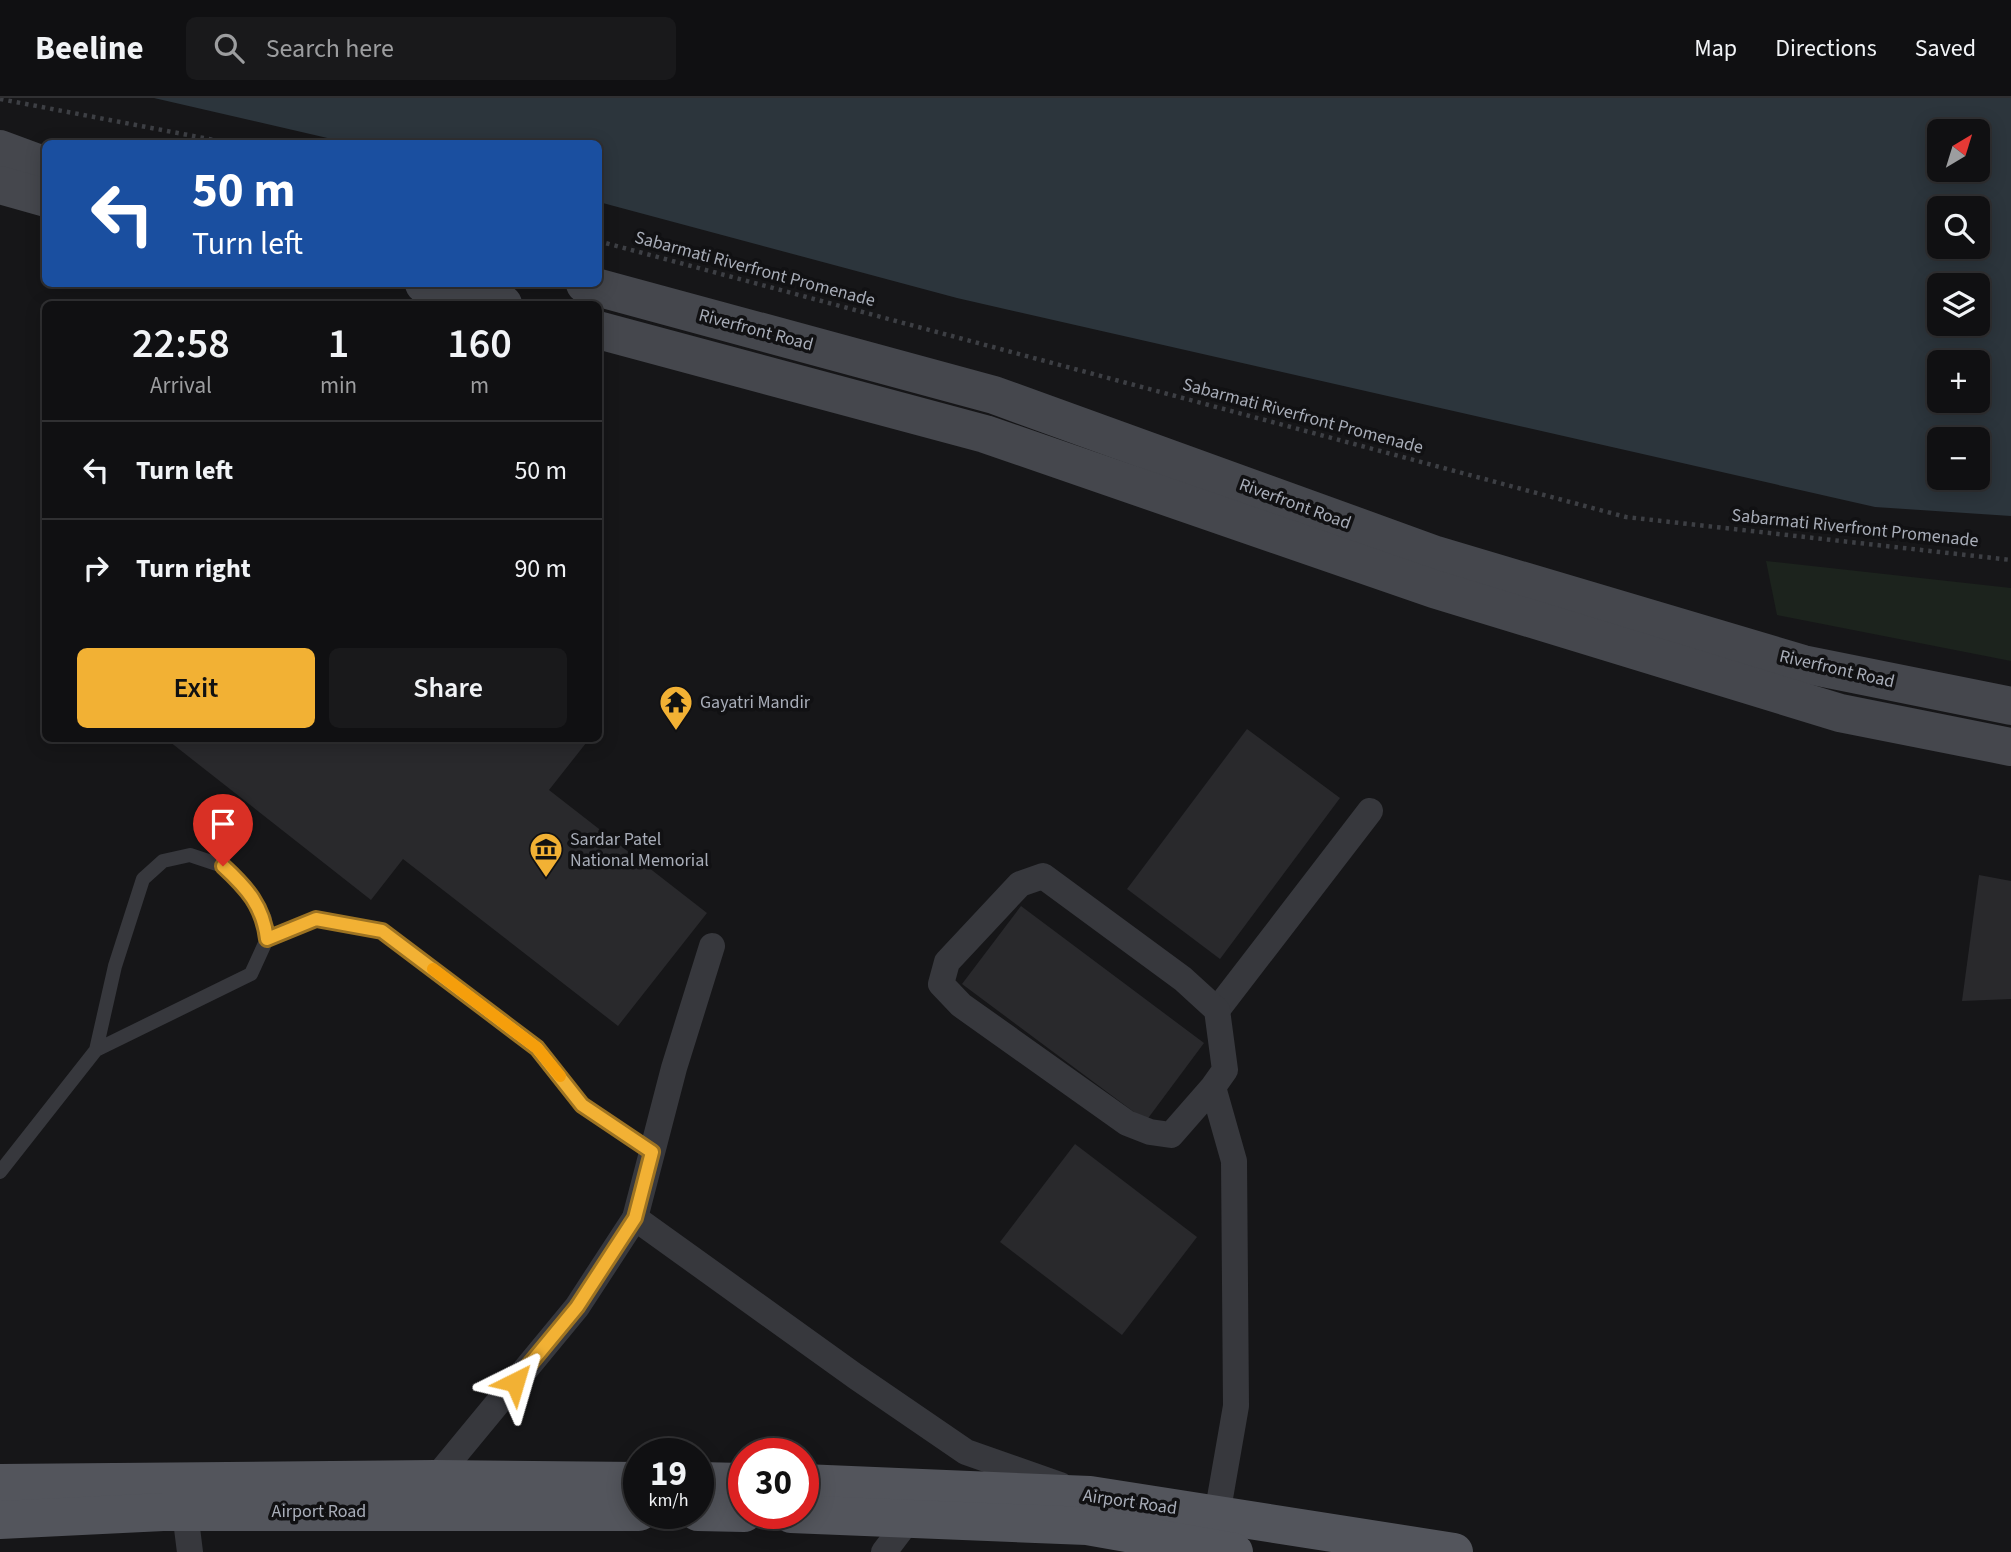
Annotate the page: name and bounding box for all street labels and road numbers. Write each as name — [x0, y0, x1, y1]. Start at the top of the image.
street label: Sabarmati Riverfront Promenade — [632, 225, 878, 313]
street label: Riverfront Road — [696, 303, 816, 357]
street label: Sabarmati Riverfront Promenade — [1180, 372, 1426, 460]
street label: Riverfront Road — [1236, 472, 1354, 536]
street label: Sabarmati Riverfront Promenade — [1730, 503, 1980, 553]
street label: Riverfront Road — [1777, 644, 1897, 694]
street label: Airport Road — [1081, 1483, 1179, 1521]
street label: Airport Road — [272, 1499, 366, 1524]

